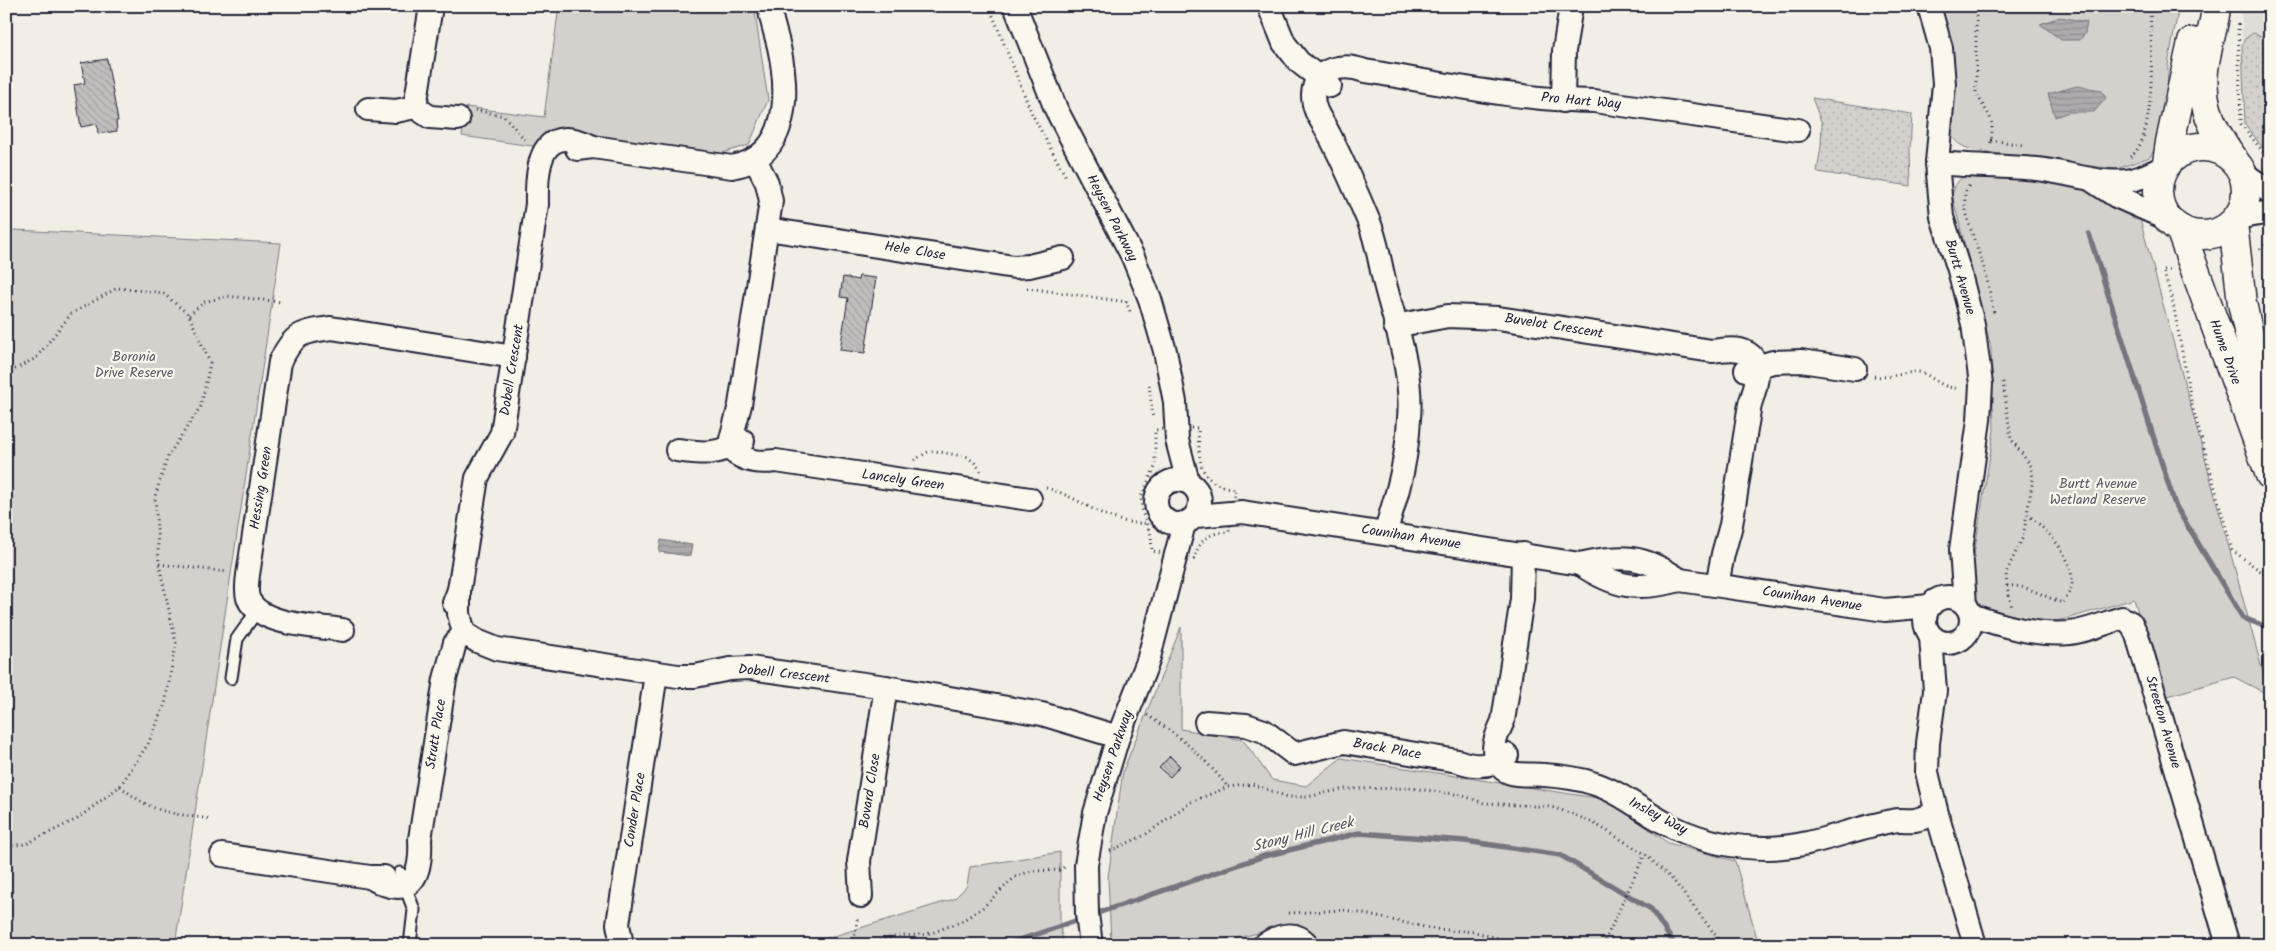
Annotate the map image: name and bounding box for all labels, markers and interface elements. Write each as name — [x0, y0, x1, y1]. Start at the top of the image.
street label: Pro Hart Way — [1540, 87, 1622, 115]
street label: Heysen Parkway — [1081, 170, 1144, 266]
street label: Hele Close — [883, 235, 948, 267]
street label: Burtt Avenue — [1939, 237, 1982, 318]
street label: Buvelot Crescent — [1503, 307, 1605, 345]
street label: Hume Drive — [2203, 316, 2247, 389]
street label: Dobell Crescent — [494, 322, 530, 417]
park label: Boronia Drive Reserve — [95, 346, 174, 384]
street label: Hessing Green — [244, 445, 278, 531]
street label: Lancely Green — [860, 463, 946, 497]
park label: Burtt Avenue Wetland Reserve — [2050, 473, 2147, 511]
street label: Counihan Avenue — [1360, 518, 1463, 556]
street label: Counihan Avenue — [1761, 580, 1864, 618]
street label: Dobell Crescent — [737, 658, 832, 690]
street label: Streeton Avenue — [2139, 673, 2187, 772]
street label: Strutt Place — [420, 697, 453, 771]
street label: Heysen Parkway — [1087, 707, 1139, 805]
street label: Brack Place — [1351, 732, 1423, 766]
street label: Bovard Close — [853, 751, 887, 830]
street label: Conder Place — [618, 770, 652, 849]
street label: Insley Way — [1625, 791, 1692, 841]
water label: Stony Hill Creek — [1250, 810, 1358, 859]

